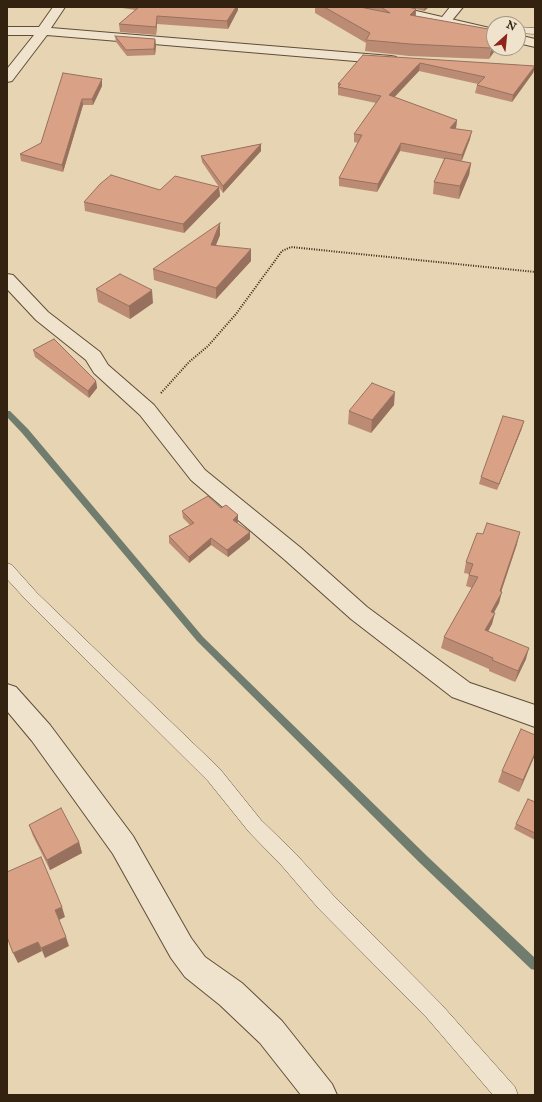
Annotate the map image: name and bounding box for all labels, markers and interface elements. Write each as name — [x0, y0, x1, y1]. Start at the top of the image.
north arrow — [486, 16, 526, 56]
text: N — [504, 18, 518, 34]

